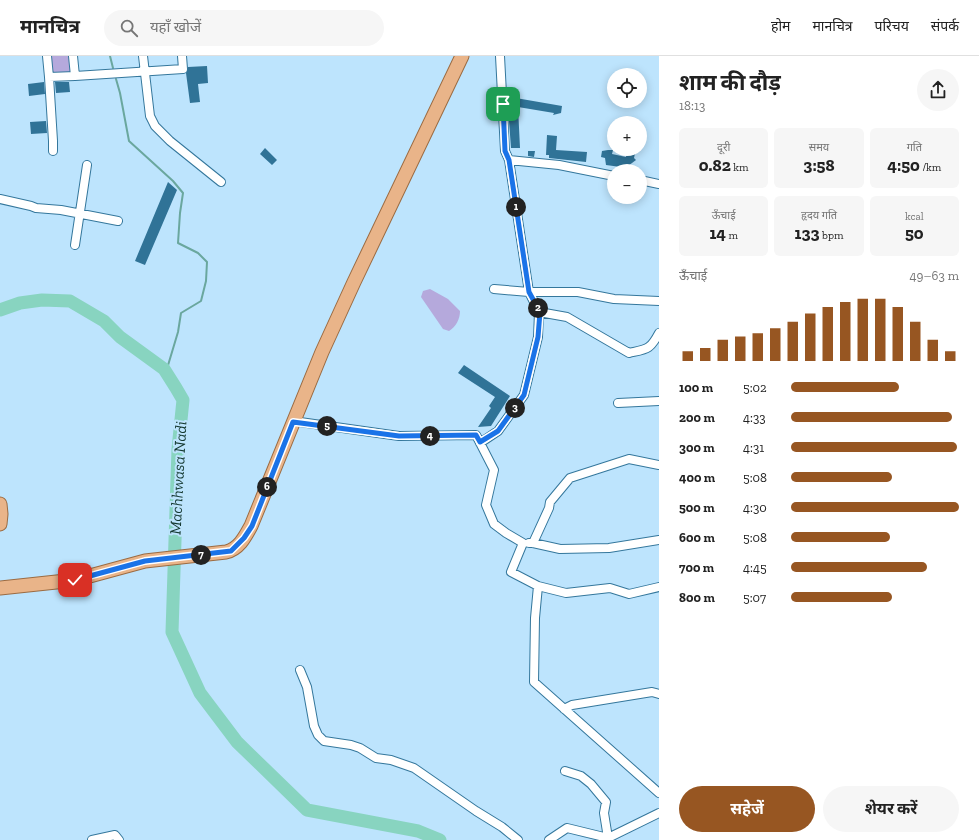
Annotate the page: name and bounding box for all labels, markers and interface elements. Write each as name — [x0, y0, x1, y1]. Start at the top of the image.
search box — [104, 10, 384, 46]
text: मानचित्र — [20, 15, 80, 38]
icon: search — [118, 17, 140, 39]
text: यहाँ खोजें — [150, 18, 201, 36]
text: होम — [771, 18, 790, 35]
text: मानचित्र — [812, 18, 853, 35]
text: परिचय — [875, 18, 909, 35]
text: संपर्क — [931, 18, 959, 35]
map controls — [607, 68, 647, 204]
button: locate — [607, 68, 647, 108]
text: शाम की दौड़ — [679, 69, 781, 96]
button: share — [917, 69, 959, 111]
pin — [486, 87, 520, 121]
icon: arrive — [492, 93, 514, 115]
text: 18:13 — [679, 98, 705, 113]
button: + — [607, 116, 647, 156]
text: दूरी — [717, 141, 730, 154]
text: समय — [809, 141, 829, 154]
text: गति — [907, 141, 922, 154]
text: 0.82 — [699, 155, 731, 175]
text: 3:58 — [803, 155, 835, 175]
text: 4:50 — [887, 155, 920, 175]
text: km — [731, 161, 749, 174]
text: /km — [920, 161, 941, 174]
button: − — [607, 164, 647, 204]
pin: 1 — [506, 197, 526, 217]
text: 1 — [514, 200, 518, 213]
text: ऊँचाई — [712, 209, 736, 222]
text: हृदय गति — [801, 209, 837, 222]
text: kcal — [905, 210, 924, 223]
text: 14 — [709, 223, 726, 243]
text: 133 — [795, 223, 820, 243]
text: 50 — [905, 223, 924, 243]
text: m — [726, 229, 738, 242]
text: bpm — [820, 229, 843, 242]
text: ऊँचाई — [679, 268, 707, 283]
text: 49–63 m — [910, 268, 959, 283]
pin: 2 — [528, 298, 548, 318]
text: 2 — [535, 301, 541, 314]
text: 100 m — [679, 380, 713, 395]
text: 5:02 — [743, 380, 767, 395]
pin: 3 — [505, 398, 525, 418]
text: 3 — [512, 401, 518, 414]
text: 200 m — [679, 410, 715, 425]
text: 4:33 — [743, 410, 766, 425]
pin: 5 — [317, 416, 337, 436]
text: 5 — [324, 419, 330, 432]
water label: Machhwasa Nadi — [166, 421, 190, 535]
pin: 4 — [420, 426, 440, 446]
text: 4 — [427, 429, 433, 442]
text: 300 m — [679, 440, 715, 455]
text: 4:31 — [743, 440, 764, 455]
text: 400 m — [679, 470, 715, 485]
text: 5:08 — [743, 470, 767, 485]
pin: 6 — [257, 477, 277, 497]
text: 6 — [264, 480, 270, 493]
text: 500 m — [679, 500, 715, 515]
text: 4:30 — [743, 500, 767, 515]
text: 600 m — [679, 530, 715, 545]
text: 5:08 — [743, 530, 767, 545]
pin: 7 — [191, 545, 211, 565]
text: 7 — [198, 548, 204, 561]
text: 700 m — [679, 560, 714, 575]
text: 4:45 — [743, 560, 767, 575]
pin — [58, 563, 92, 597]
icon: check — [64, 569, 86, 591]
text: 800 m — [679, 590, 715, 605]
text: 5:07 — [743, 590, 766, 605]
button: सहेजें — [679, 786, 815, 832]
button: शेयर करें — [823, 786, 959, 832]

